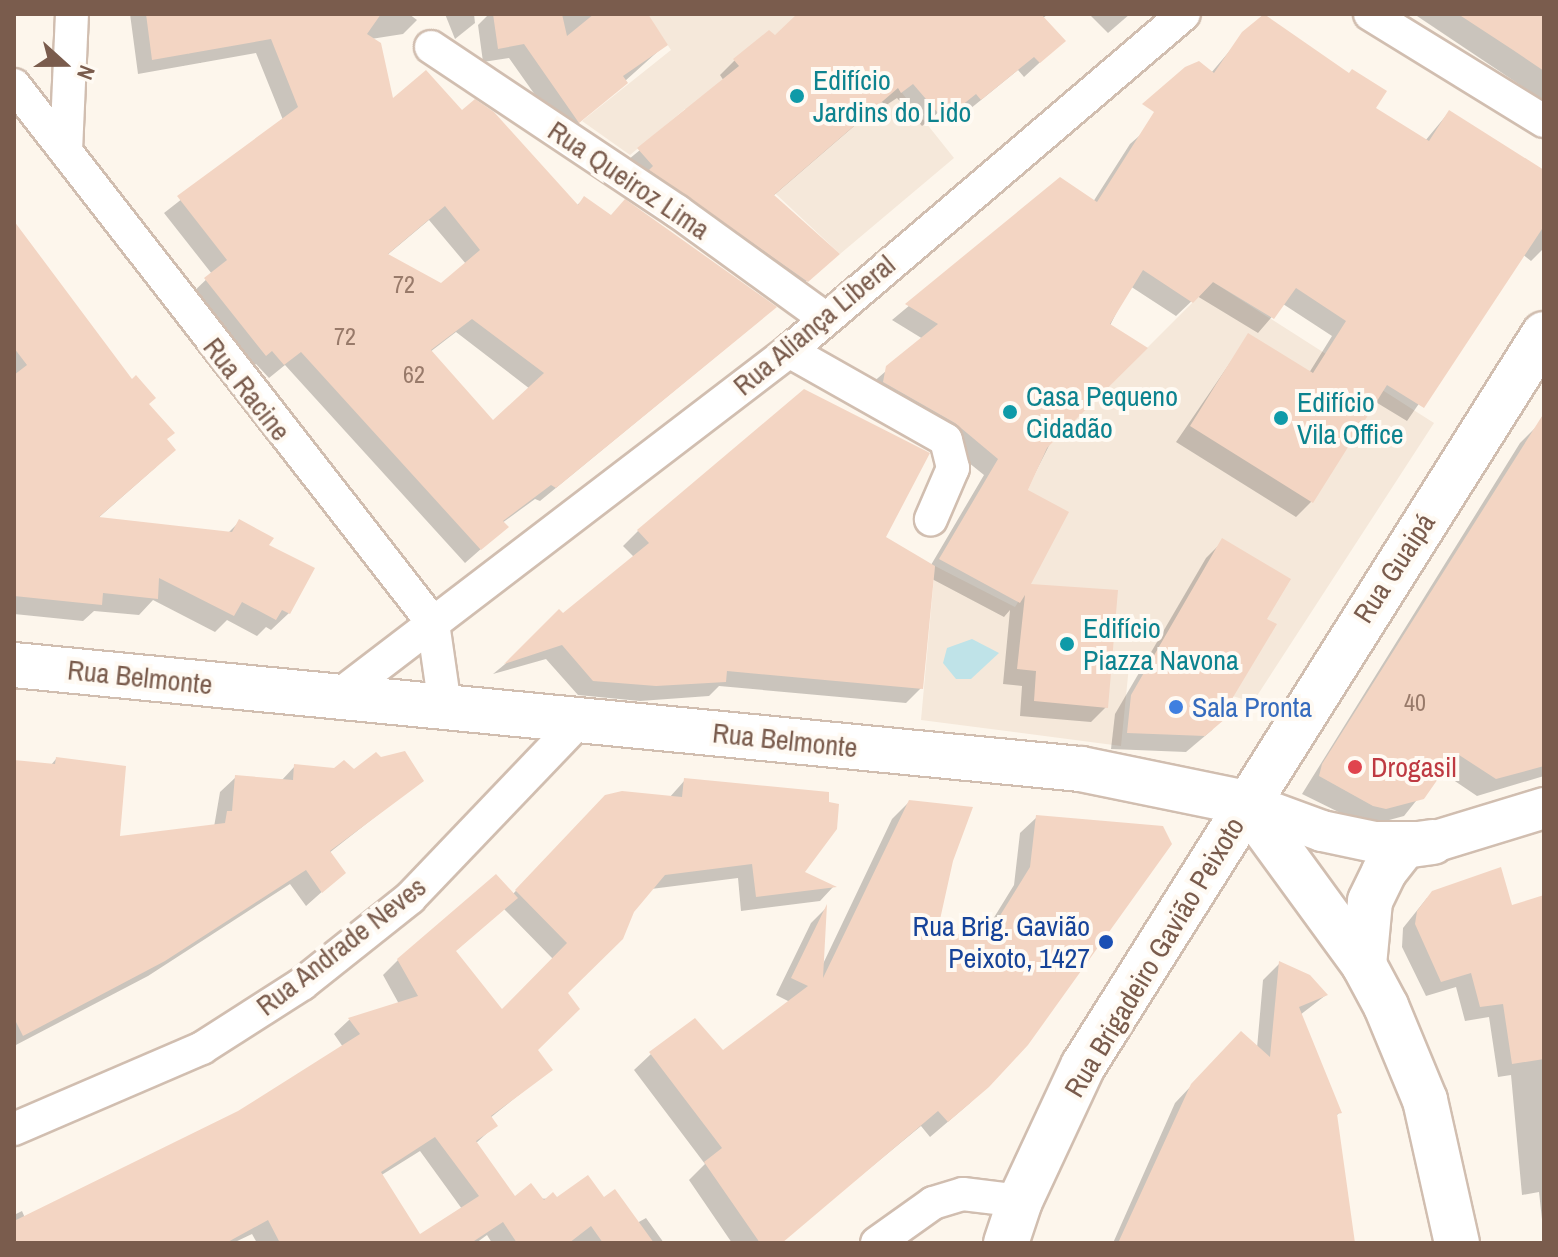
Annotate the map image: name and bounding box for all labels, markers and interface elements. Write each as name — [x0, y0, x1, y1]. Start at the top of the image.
north arrow — [24, 24, 104, 104]
text: N — [70, 61, 103, 84]
place label: Edifício Jardins do Lido — [813, 63, 971, 129]
marker: Edifício Jardins do Lido — [788, 87, 806, 105]
street label: Rua Queiroz Lima — [542, 114, 716, 246]
street label: Rua Aliança Liberal — [726, 247, 902, 403]
house number: 72 — [393, 271, 415, 299]
house number: 72 — [334, 323, 356, 351]
street label: Rua Racine — [196, 331, 298, 447]
house number: 62 — [403, 361, 425, 389]
place label: Casa Pequeno Cidadão — [1026, 379, 1178, 445]
place label: Edifício Vila Office — [1297, 385, 1403, 451]
marker: Casa Pequeno Cidadão — [1001, 403, 1019, 421]
marker: Edifício Vila Office — [1272, 409, 1290, 427]
street label: Rua Guaipá — [1346, 507, 1442, 629]
place label: Edifício Piazza Navona — [1083, 611, 1239, 677]
marker: Edifício Piazza Navona — [1058, 635, 1076, 653]
street label: Rua Belmonte — [66, 653, 214, 701]
house number: 40 — [1404, 689, 1426, 717]
place label: Sala Pronta — [1192, 690, 1312, 724]
marker: Sala Pronta — [1167, 698, 1185, 716]
street label: Rua Belmonte — [711, 716, 859, 764]
place label: Drogasil — [1371, 750, 1456, 784]
marker: Drogasil — [1346, 758, 1364, 776]
street label: Rua Brigadeiro Gavião Peixoto — [1057, 811, 1251, 1103]
street label: Rua Andrade Neves — [249, 869, 433, 1023]
place label: Rua Brig. Gavião Peixoto, 1427 — [913, 909, 1090, 975]
marker: Rua Brig. Gavião Peixoto, 1427 — [1097, 933, 1115, 951]

